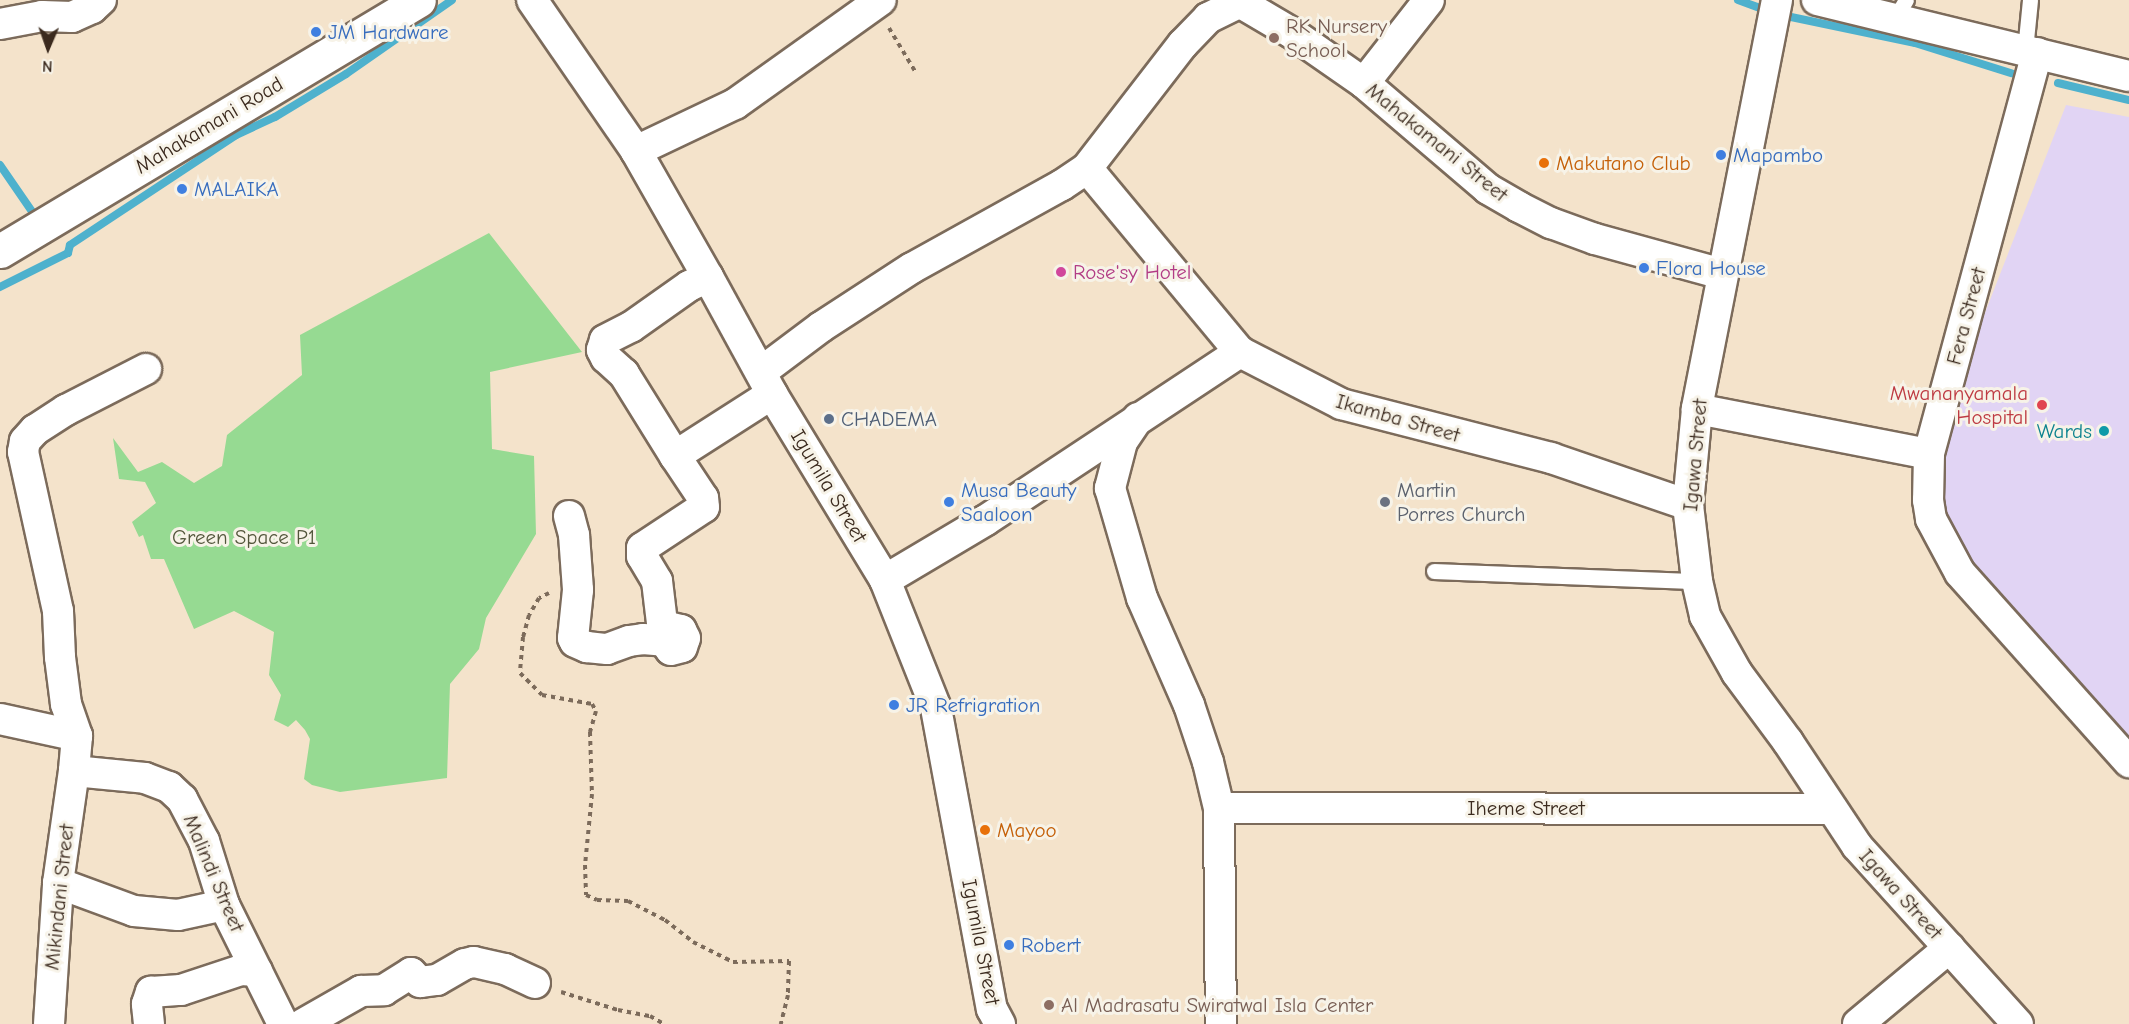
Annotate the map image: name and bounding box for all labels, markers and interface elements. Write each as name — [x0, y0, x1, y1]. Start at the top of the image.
place label: RK Nursery School — [1286, 13, 1387, 63]
north arrow — [18, 18, 78, 78]
place label: JM Hardware — [328, 19, 449, 45]
marker: JM Hardware — [309, 25, 323, 39]
marker: RK Nursery School — [1267, 31, 1281, 45]
text: N — [42, 57, 53, 75]
street label: Mahakamani Road — [130, 71, 288, 179]
street label: Mahakamani Street — [1361, 77, 1513, 207]
place label: Mapambo — [1733, 142, 1823, 168]
marker: Mapambo — [1714, 148, 1728, 162]
place label: Makutano Club — [1556, 150, 1691, 176]
marker: Makutano Club — [1537, 156, 1551, 170]
place label: MALAIKA — [194, 176, 279, 202]
marker: MALAIKA — [175, 182, 189, 196]
place label: Flora House — [1656, 255, 1766, 281]
place label: Rose'sy Hotel — [1073, 259, 1191, 285]
marker: Flora House — [1637, 261, 1651, 275]
marker: Rose'sy Hotel — [1054, 265, 1068, 279]
street label: Fera Street — [1941, 265, 1991, 367]
place label: Mwananyamala Hospital — [1890, 380, 2028, 430]
street label: Ikamba Street — [1333, 388, 1463, 448]
marker: Mwananyamala Hospital — [2033, 396, 2051, 414]
street label: Igawa Street — [1678, 398, 1712, 512]
place label: CHADEMA — [841, 406, 937, 432]
marker: CHADEMA — [822, 412, 836, 426]
place label: Wards — [2037, 418, 2092, 444]
marker: Wards — [2097, 424, 2111, 438]
street label: Igumila Street — [785, 425, 873, 547]
place label: Musa Beauty Saaloon — [961, 477, 1076, 527]
place label: Martin Porres Church — [1397, 477, 1525, 527]
marker: Musa Beauty Saaloon — [942, 495, 956, 509]
marker: Martin Porres Church — [1378, 495, 1392, 509]
park label: Green Space P1 — [172, 524, 316, 550]
place label: JR Refrigration — [906, 692, 1040, 718]
marker: JR Refrigration — [887, 698, 901, 712]
street label: Iheme Street — [1467, 795, 1585, 821]
street label: Malindi Street — [178, 811, 250, 935]
place label: Mayoo — [997, 817, 1057, 843]
street label: Mikindani Street — [39, 823, 79, 971]
marker: Mayoo — [978, 823, 992, 837]
street label: Igawa Street — [1854, 844, 1948, 944]
street label: Igumila Street — [956, 877, 1006, 1007]
place label: Robert — [1021, 932, 1080, 958]
marker: Robert — [1002, 938, 1016, 952]
place label: Al Madrasatu Swiratwal Isla Center — [1061, 992, 1373, 1018]
marker: Al Madrasatu Swiratwal Isla Center — [1042, 998, 1056, 1012]

